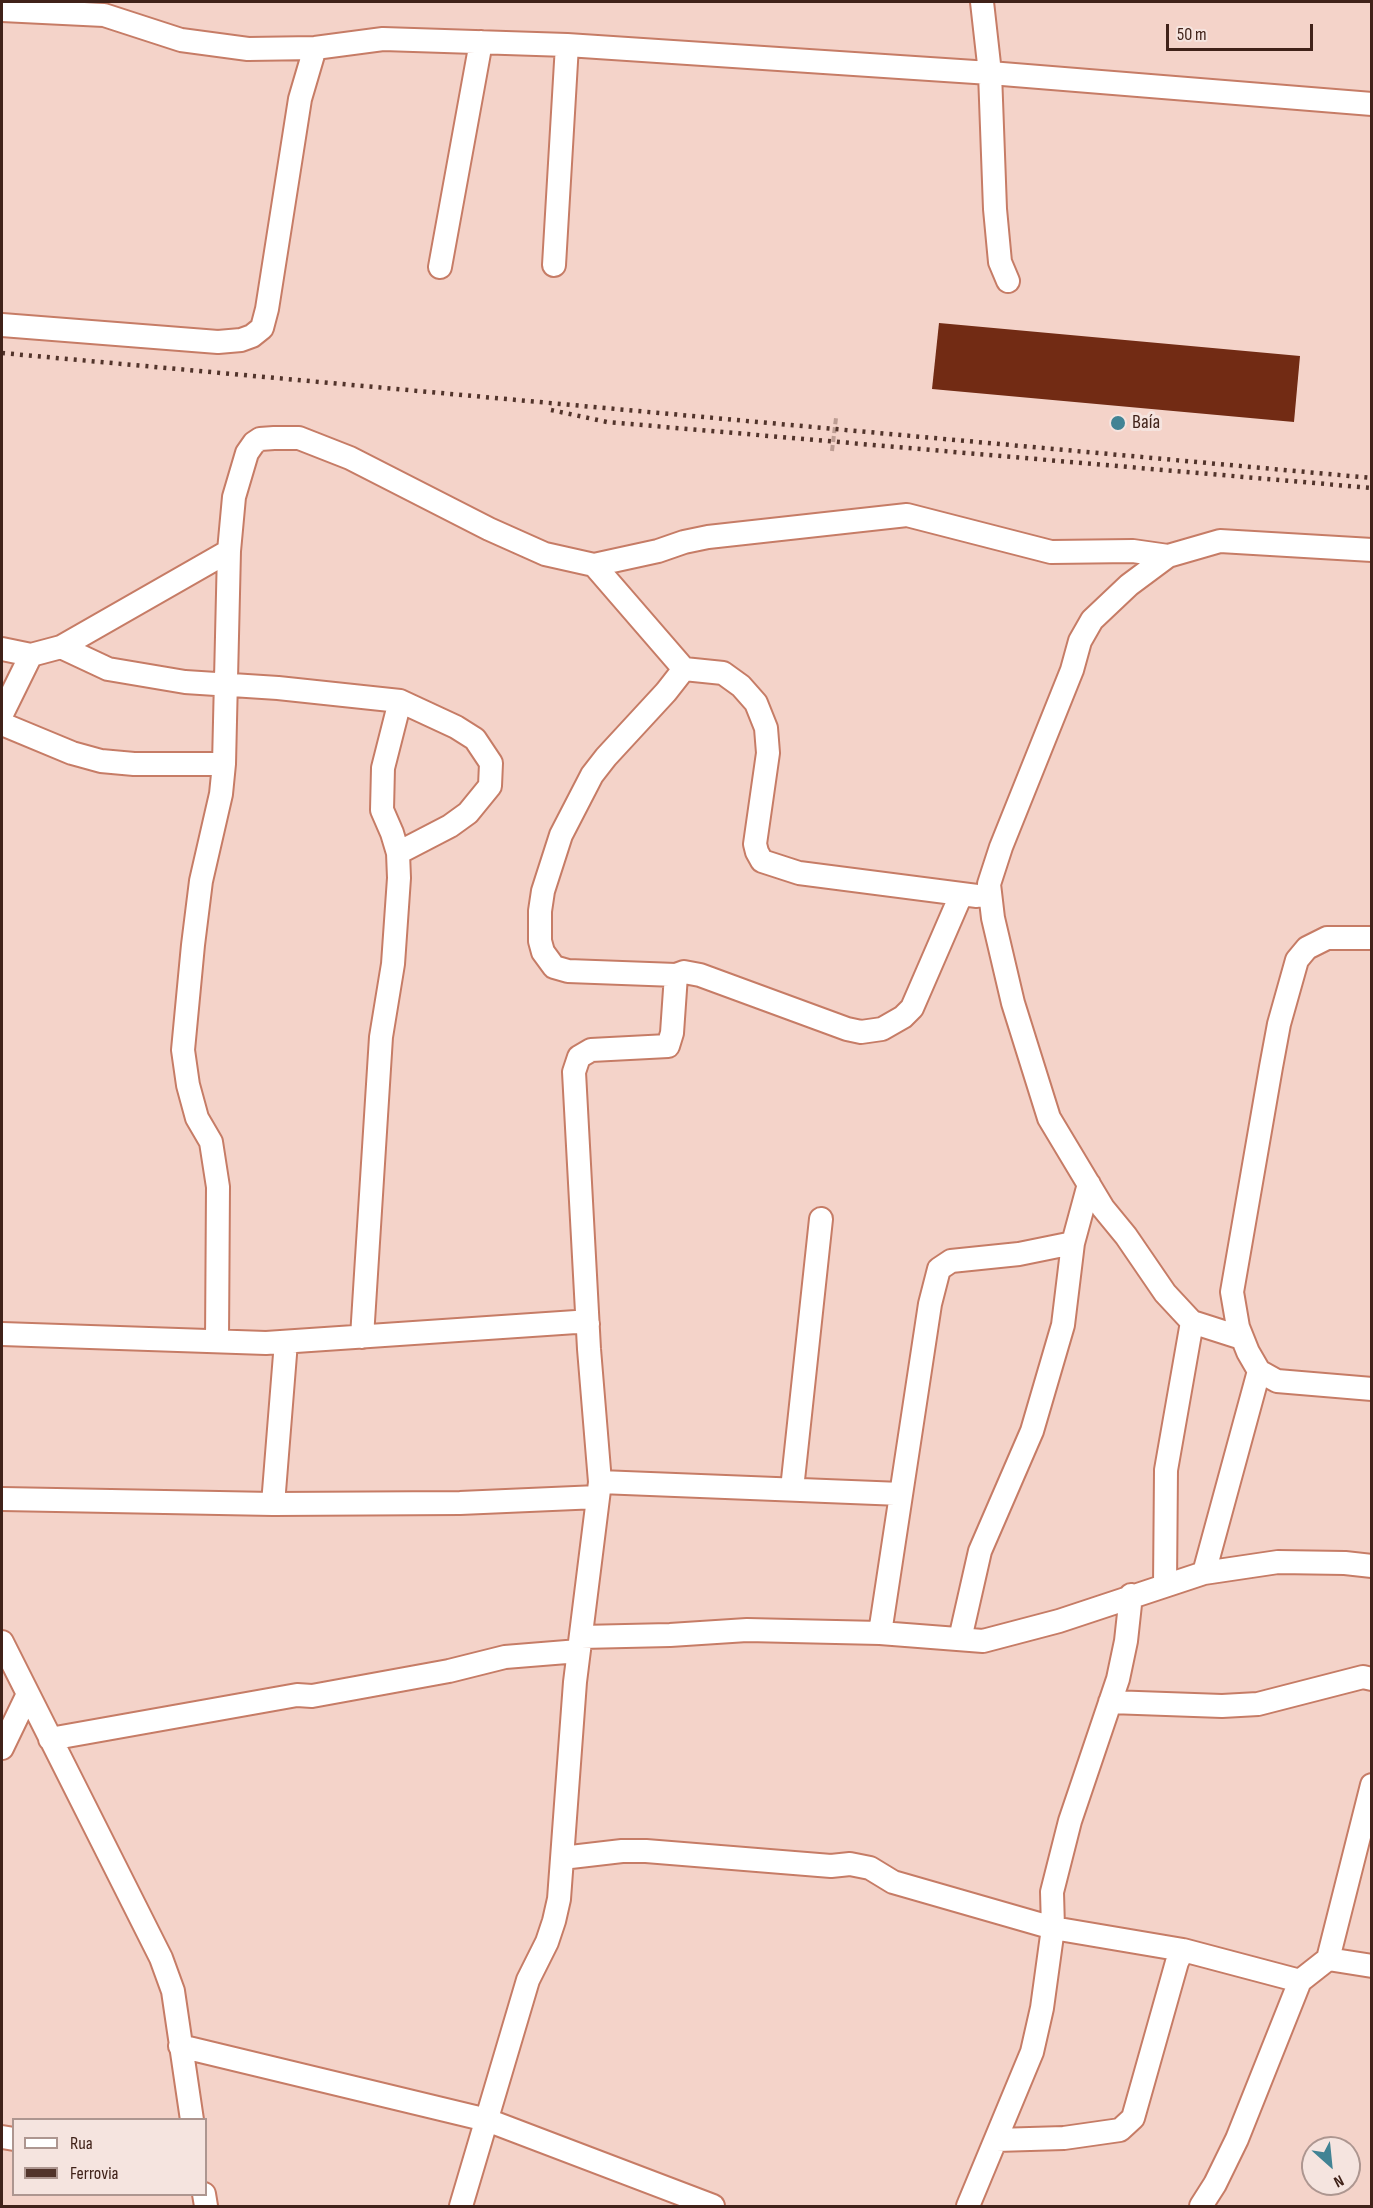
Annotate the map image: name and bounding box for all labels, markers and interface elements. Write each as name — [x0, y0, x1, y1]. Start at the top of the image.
scale bar — [1169, 12, 1316, 50]
text: 50 m — [1177, 24, 1207, 45]
place label: Baía — [1132, 411, 1160, 435]
marker: Baía — [1109, 414, 1127, 432]
legend — [12, 2118, 207, 2196]
text: Rua — [70, 2133, 93, 2154]
north arrow — [1301, 2136, 1361, 2196]
text: Ferrovia — [70, 2163, 118, 2184]
text: N — [1330, 2170, 1347, 2191]

